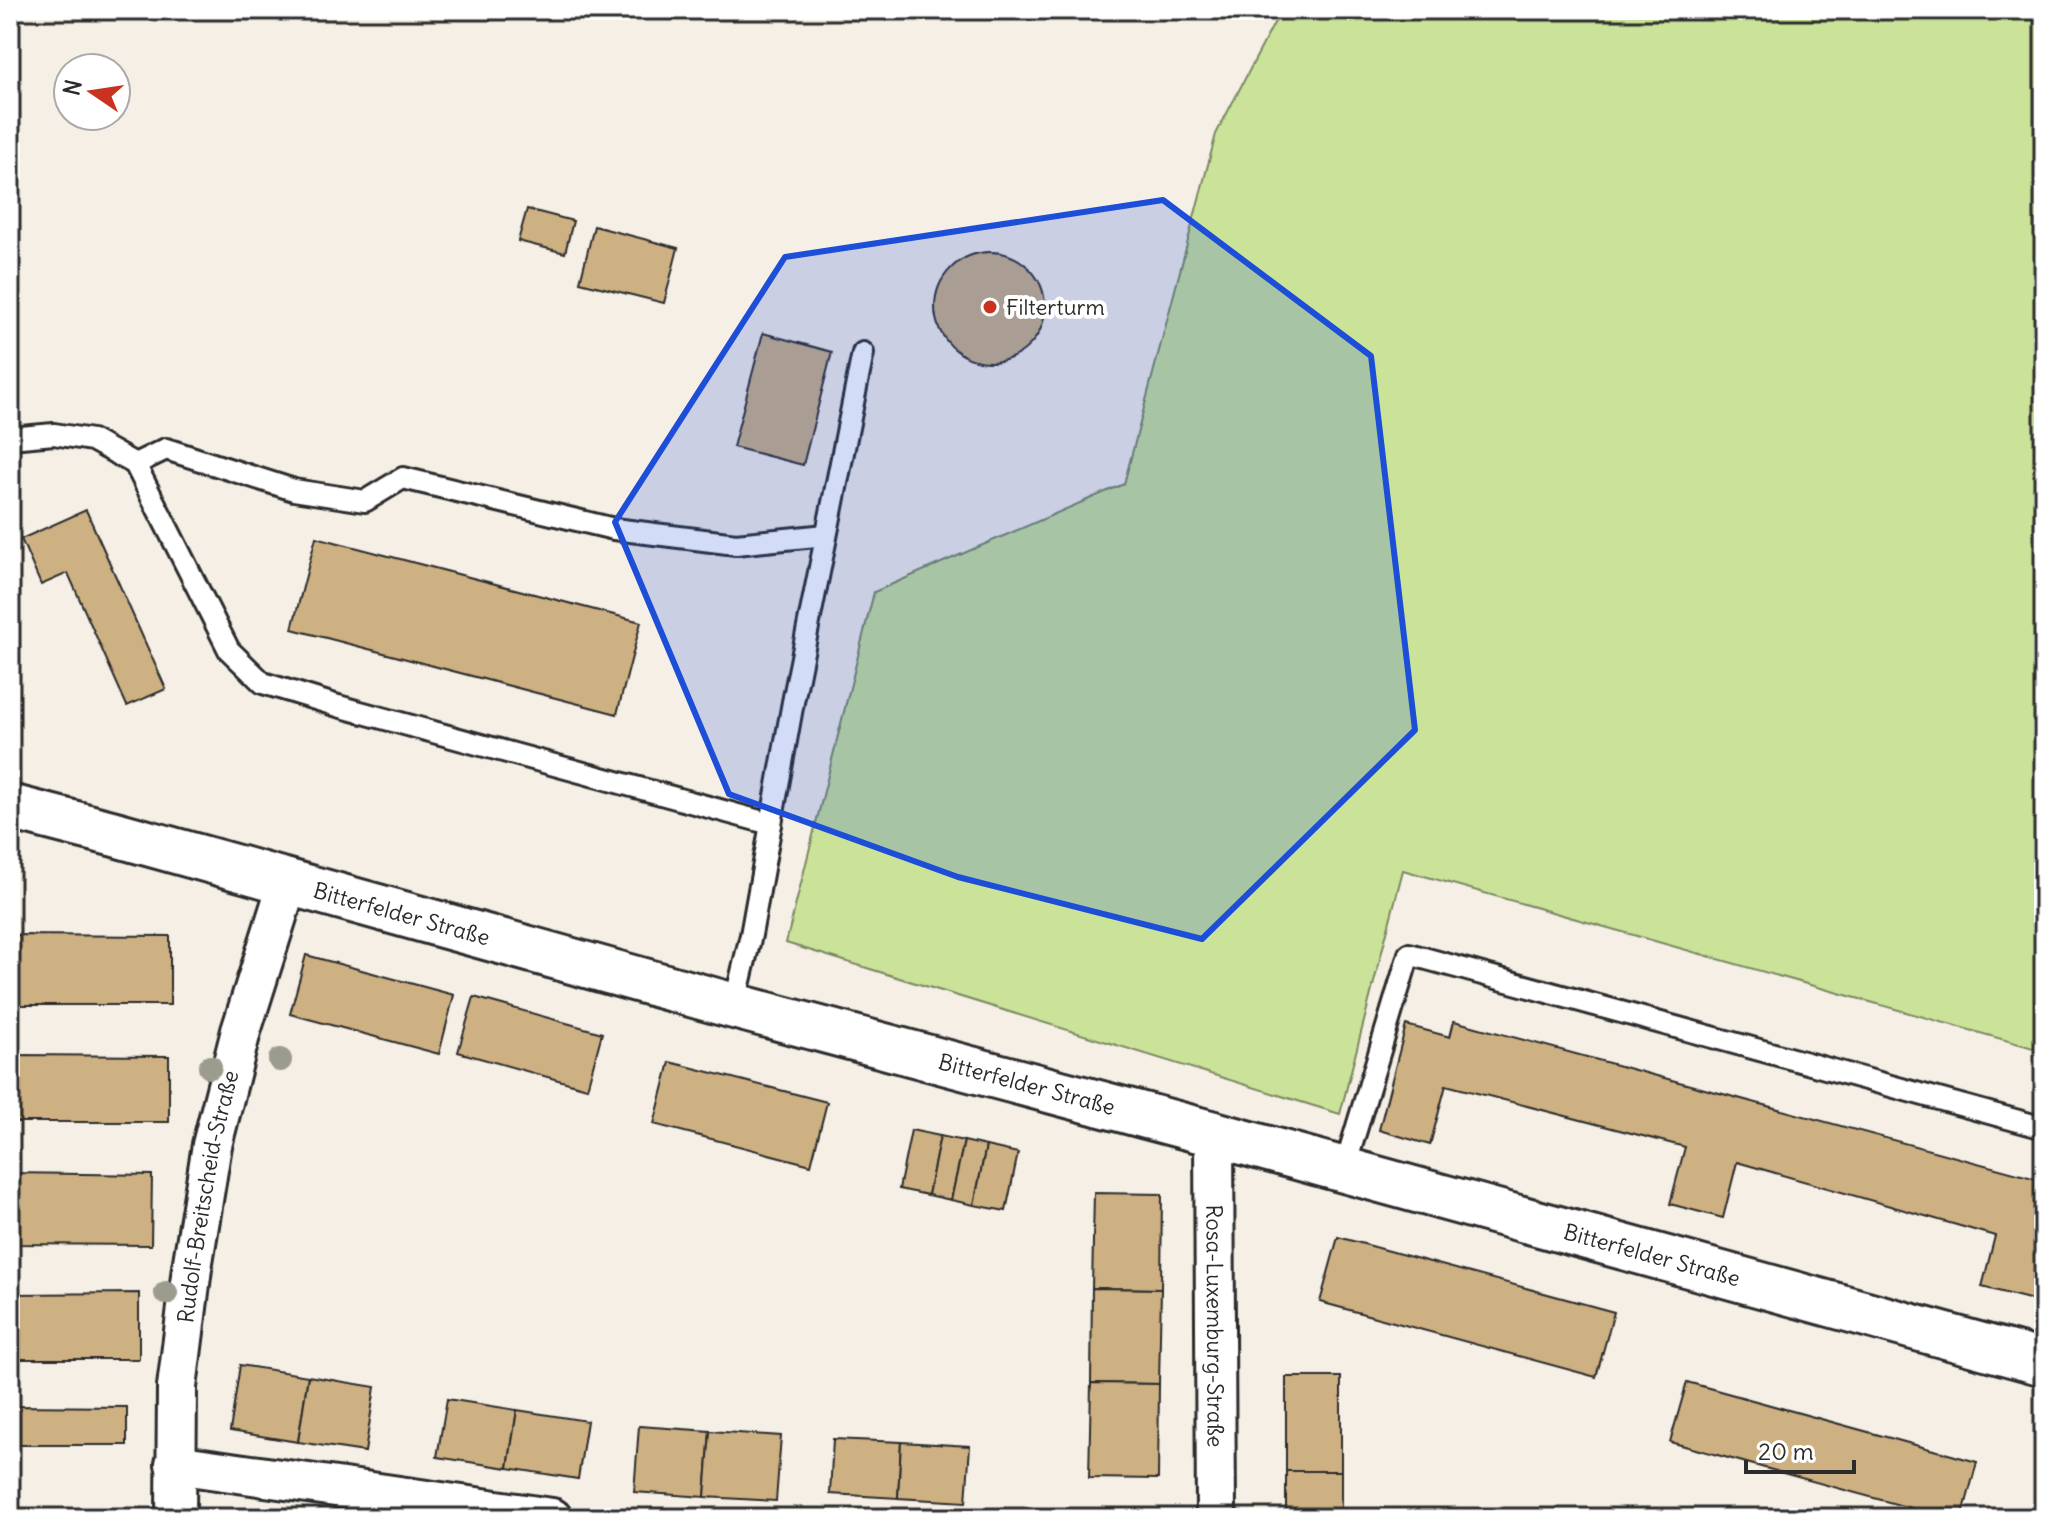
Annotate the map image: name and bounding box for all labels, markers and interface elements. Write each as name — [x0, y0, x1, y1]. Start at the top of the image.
north arrow — [52, 52, 132, 132]
text: N — [57, 77, 88, 98]
place label: Filterturm — [1006, 293, 1105, 321]
marker: Filterturm — [981, 298, 999, 316]
street label: Bitterfelder Straße — [310, 876, 493, 951]
street label: Bitterfelder Straße — [936, 1047, 1118, 1121]
street label: Rudolf-Breitscheid-Straße — [171, 1067, 244, 1324]
street label: Rosa-Luxemburg-Straße — [1200, 1204, 1230, 1448]
street label: Bitterfelder Straße — [1561, 1217, 1743, 1292]
scale bar — [1746, 1424, 1854, 1474]
text: 20 m — [1758, 1436, 1814, 1466]

